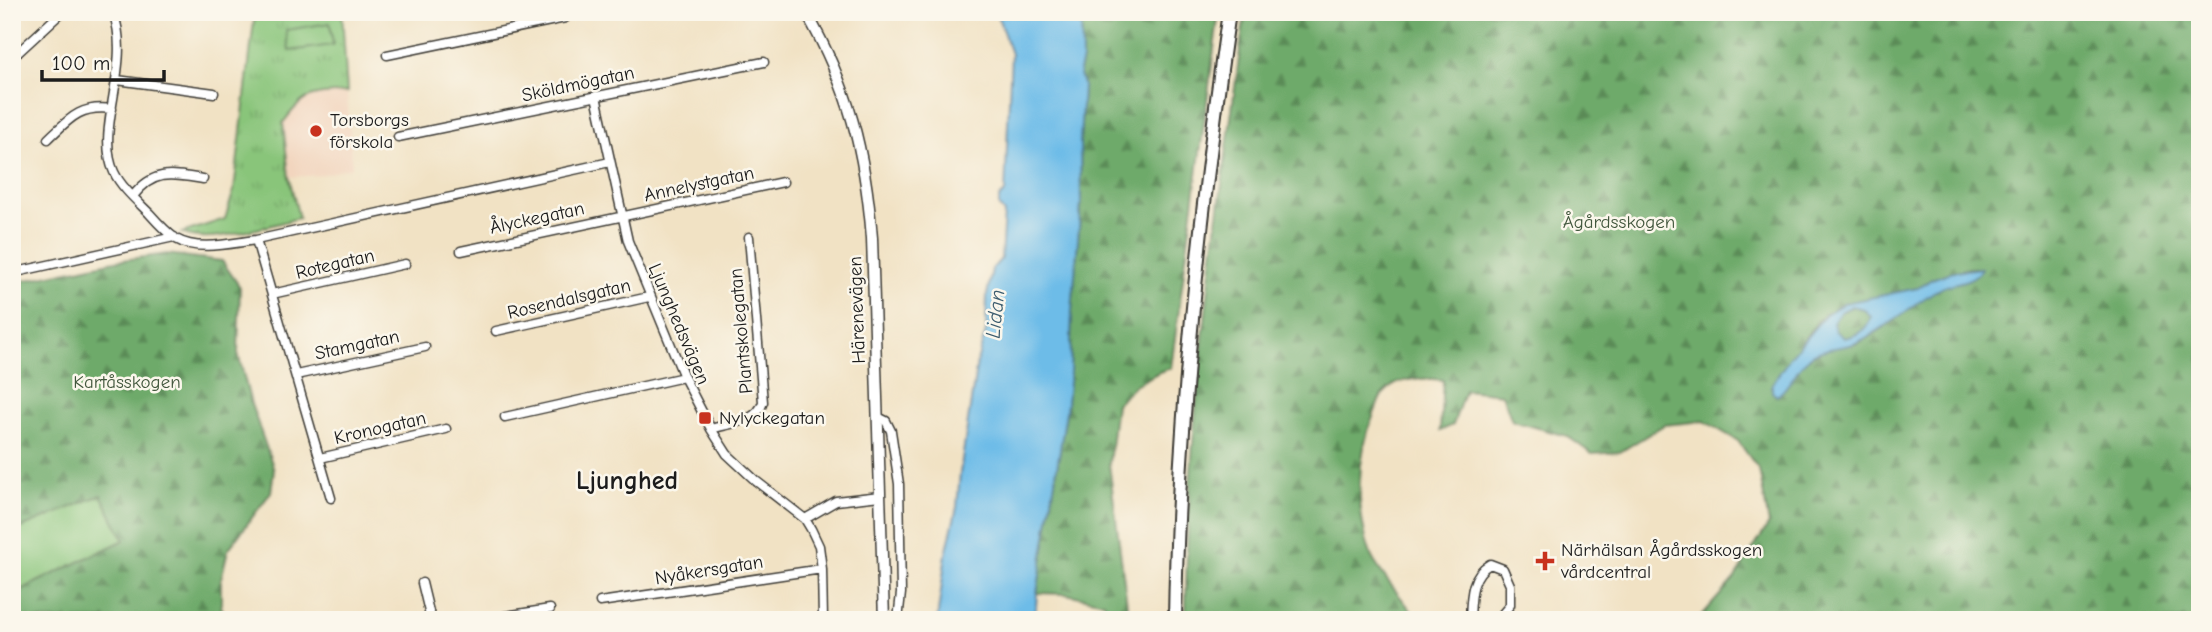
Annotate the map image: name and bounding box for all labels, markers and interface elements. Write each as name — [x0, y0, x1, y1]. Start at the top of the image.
scale bar — [42, 38, 164, 82]
text: 100 m — [52, 51, 110, 75]
street label: Sköldmögatan — [520, 61, 636, 107]
place label: Torsborgs förskola — [329, 109, 409, 153]
marker: Torsborgs förskola — [308, 123, 324, 139]
street label: Annelystgatan — [642, 162, 756, 206]
street label: Ålyckegatan — [488, 197, 586, 239]
park label: Ågårdsskogen — [1563, 211, 1675, 233]
street label: Rotegatan — [293, 244, 377, 284]
street label: Härenevägen — [844, 256, 870, 364]
street label: Ljunghedsvägen — [644, 260, 714, 388]
street label: Plantskolegatan — [725, 267, 757, 395]
street label: Rosendalsgatan — [505, 274, 633, 324]
water label: Lidan — [981, 289, 1009, 339]
street label: Stamgatan — [313, 325, 401, 365]
park label: Kartåsskogen — [73, 371, 181, 393]
street label: Kronogatan — [332, 407, 428, 449]
place label: Nylyckegatan — [719, 407, 825, 429]
marker: Nylyckegatan — [697, 410, 713, 426]
district label: Ljunghed — [576, 466, 678, 496]
place label: Närhälsan Ågårdsskogen vårdcentral — [1560, 539, 1762, 583]
street label: Nyåkersgatan — [653, 551, 765, 589]
marker: Närhälsan Ågårdsskogen vårdcentral — [1535, 551, 1555, 571]

